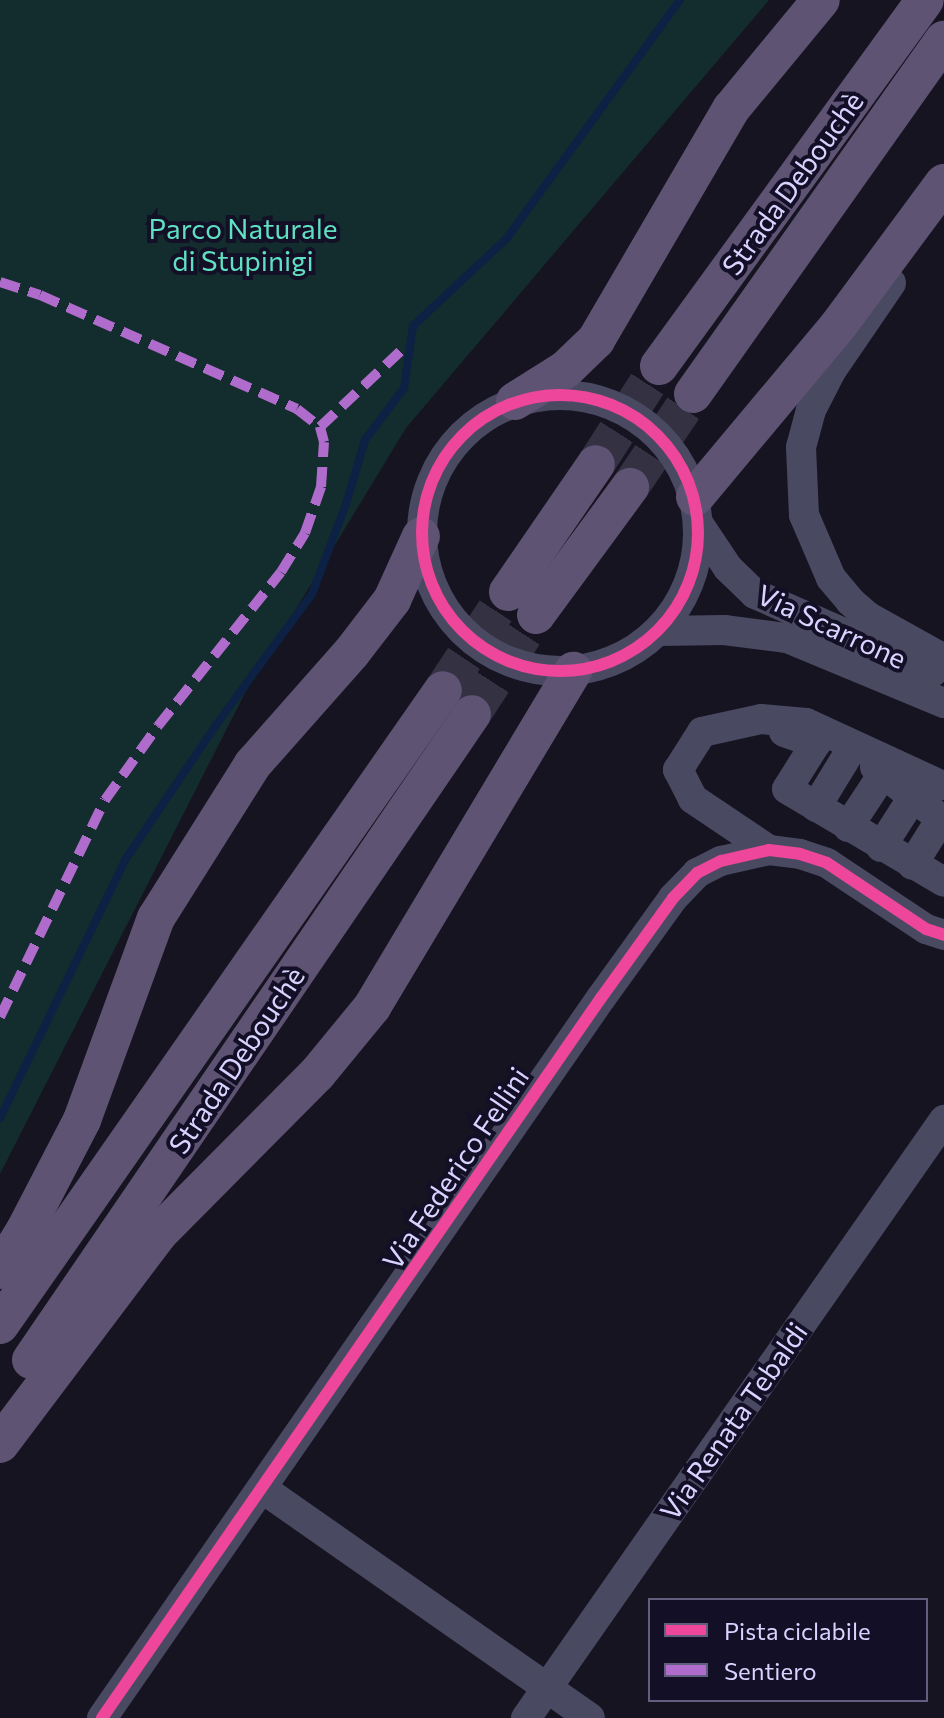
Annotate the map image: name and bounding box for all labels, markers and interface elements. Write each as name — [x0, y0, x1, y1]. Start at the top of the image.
street label: Strada Debouchè — [714, 85, 870, 281]
park label: Parco Naturale di Stupinigi — [148, 211, 338, 277]
street label: Via Scarrone — [752, 577, 912, 675]
street label: Strada Debouchè — [161, 960, 311, 1160]
street label: Via Federico Fellini — [375, 1060, 535, 1276]
street label: Via Renata Tebaldi — [652, 1316, 814, 1526]
legend — [648, 1598, 928, 1702]
text: Pista ciclabile — [724, 1616, 871, 1645]
text: Sentiero — [724, 1656, 817, 1685]

